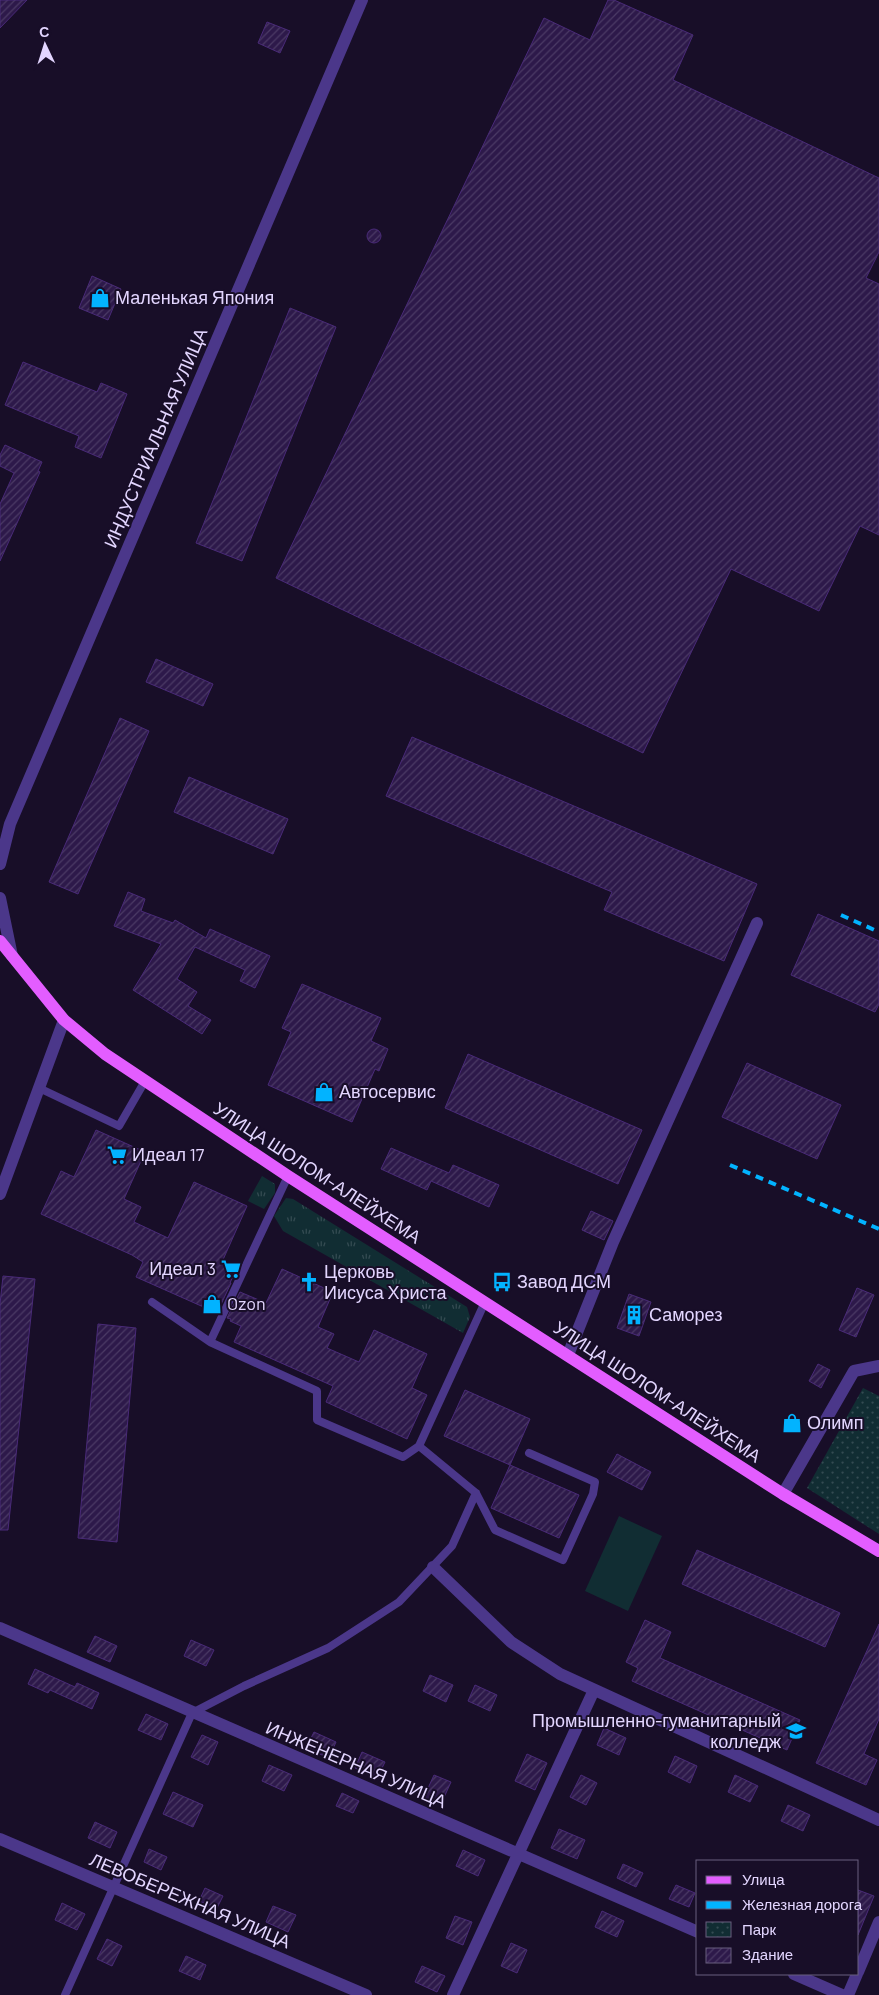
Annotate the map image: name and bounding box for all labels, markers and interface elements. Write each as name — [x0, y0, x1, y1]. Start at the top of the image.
north arrow — [20, 20, 70, 70]
text: С — [38, 23, 50, 40]
place label: Маленькая Япония — [115, 286, 274, 308]
shop icon: Маленькая Япония — [89, 287, 111, 309]
street label: ИНДУСТРИАЛЬНАЯ УЛИЦА — [99, 324, 211, 551]
place label: Автосервис — [339, 1080, 436, 1102]
shop icon: Автосервис — [313, 1081, 335, 1103]
street label: УЛИЦА ШОЛОМ-АЛЕЙХЕМА — [210, 1097, 425, 1248]
place label: Идеал 17 — [132, 1143, 205, 1165]
supermarket icon: Идеал 17 — [106, 1144, 128, 1166]
place label: Идеал 3 — [149, 1257, 216, 1279]
supermarket icon: Идеал 3 — [220, 1258, 242, 1280]
place label: Церковь Иисуса Христа — [324, 1260, 448, 1303]
place label: Завод ДСМ — [517, 1270, 611, 1292]
church icon: Церковь Иисуса Христа — [298, 1271, 320, 1293]
bus stop icon: Завод ДСМ — [491, 1271, 513, 1293]
place label: Ozon — [227, 1292, 266, 1314]
shop icon: Ozon — [201, 1293, 223, 1315]
place label: Саморез — [649, 1303, 722, 1325]
building icon: Саморез — [623, 1304, 645, 1326]
street label: УЛИЦА ШОЛОМ-АЛЕЙХЕМА — [550, 1316, 765, 1467]
place label: Олимп — [807, 1411, 863, 1433]
shop icon: Олимп — [781, 1412, 803, 1434]
place label: Промышленно-гуманитарный колледж — [532, 1709, 781, 1752]
street label: ИНЖЕНЕРНАЯ УЛИЦА — [263, 1716, 450, 1812]
school or university icon: Промышленно-гуманитарный колледж — [785, 1720, 807, 1742]
street label: ЛЕВОБЕРЕЖНАЯ УЛИЦА — [87, 1848, 294, 1952]
legend — [696, 1860, 859, 1975]
text: Улица — [742, 1870, 785, 1888]
text: Железная дорога — [742, 1895, 863, 1913]
text: Парк — [742, 1920, 776, 1938]
text: Здание — [742, 1945, 793, 1963]

